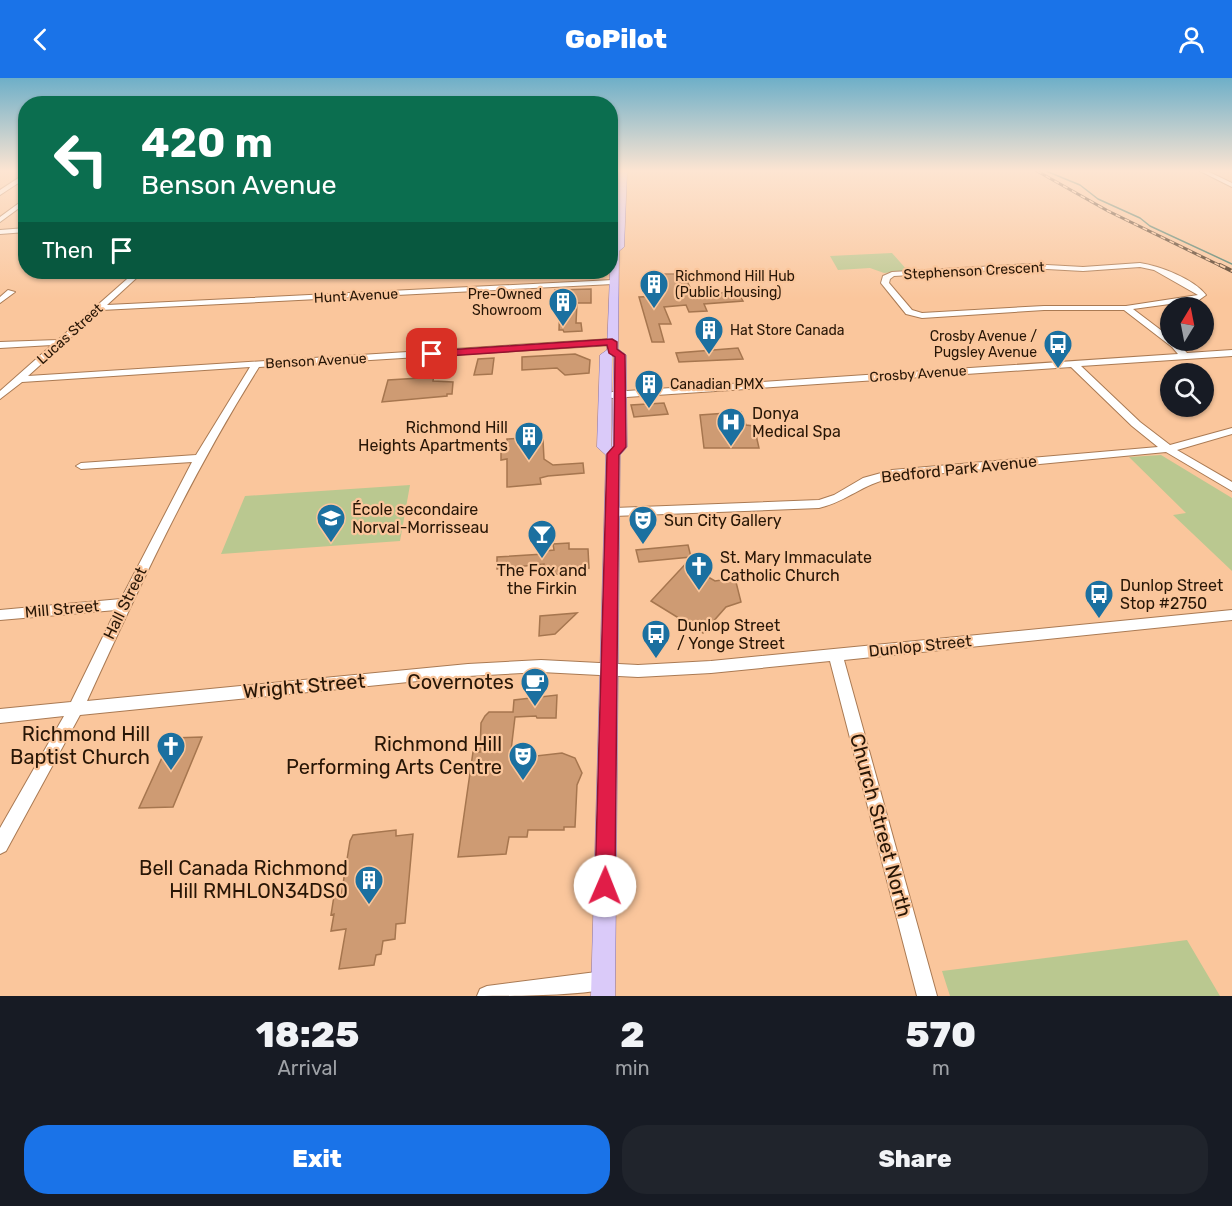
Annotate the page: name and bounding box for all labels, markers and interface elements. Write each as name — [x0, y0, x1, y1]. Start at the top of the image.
icon: back — [24, 23, 57, 56]
text: GoPilot — [565, 23, 667, 55]
icon: person — [1175, 23, 1208, 56]
text: 420 m — [141, 118, 273, 168]
icon: left — [42, 120, 120, 198]
text: Benson Avenue — [141, 169, 337, 201]
icon: arrive — [105, 234, 138, 267]
text: Then — [42, 237, 93, 264]
street label: Stephenson Crescent — [903, 259, 1045, 283]
building icon: Richmond Hill Hub (Public Housing) — [638, 268, 670, 310]
place label: Richmond Hill Hub (Public Housing) — [675, 268, 795, 301]
street label: Hunt Avenue — [313, 285, 399, 307]
place label: Pre-Owned Showroom — [468, 286, 542, 319]
building icon: Pre-Owned Showroom — [547, 286, 579, 328]
north arrow — [1160, 297, 1214, 351]
map controls — [1160, 297, 1214, 417]
street label: Lucas Street — [34, 300, 107, 368]
building icon: Hat Store Canada — [693, 314, 725, 356]
place label: Hat Store Canada — [730, 322, 845, 339]
pin — [406, 328, 457, 379]
place label: Crosby Avenue / Pugsley Avenue — [930, 328, 1037, 361]
bus stop icon: Crosby Avenue / Pugsley Avenue — [1042, 328, 1074, 370]
icon: arrive — [415, 337, 448, 370]
street label: Benson Avenue — [265, 350, 367, 372]
street label: Crosby Avenue — [869, 362, 967, 386]
button: search — [1160, 363, 1214, 417]
building icon: Canadian PMX — [633, 368, 665, 410]
place label: Canadian PMX — [670, 376, 764, 393]
place label: Donya Medical Spa — [752, 404, 841, 441]
hospital icon: Donya Medical Spa — [715, 406, 747, 448]
place label: Richmond Hill Heights Apartments — [358, 418, 508, 455]
building icon: Richmond Hill Heights Apartments — [513, 420, 545, 462]
street label: Bedford Park Avenue — [880, 451, 1038, 487]
place label: École secondaire Norval-Morrisseau — [352, 500, 489, 537]
school or university icon: École secondaire Norval-Morrisseau — [315, 502, 347, 544]
theatre icon: Sun City Gallery — [627, 504, 659, 546]
place label: Sun City Gallery — [664, 511, 782, 530]
bar icon: The Fox and the Firkin — [526, 518, 558, 560]
place label: St. Mary Immaculate Catholic Church — [720, 548, 872, 585]
church icon: St. Mary Immaculate Catholic Church — [683, 550, 715, 592]
place label: The Fox and the Firkin — [497, 561, 587, 598]
street label: Hall Street — [99, 564, 151, 642]
place label: Dunlop Street Stop #2750 — [1120, 576, 1223, 613]
bus stop icon: Dunlop Street Stop #2750 — [1083, 578, 1115, 620]
street label: Mill Street — [24, 596, 100, 622]
place label: Dunlop Street / Yonge Street — [677, 616, 785, 653]
bus stop icon: Dunlop Street / Yonge Street — [640, 618, 672, 660]
street label: Dunlop Street — [868, 631, 972, 661]
cafe icon: Covernotes — [519, 666, 551, 708]
street label: Wright Street — [242, 669, 366, 703]
place label: Covernotes — [407, 670, 514, 694]
place label: Richmond Hill Baptist Church — [10, 722, 150, 769]
church icon: Richmond Hill Baptist Church — [155, 730, 187, 772]
street label: Church Street North — [845, 731, 917, 919]
place label: Richmond Hill Performing Arts Centre — [286, 732, 502, 779]
theatre icon: Richmond Hill Performing Arts Centre — [507, 740, 539, 782]
position arrow — [573, 854, 637, 918]
place label: Bell Canada Richmond Hill RMHLON34DS0 — [139, 856, 348, 903]
building icon: Bell Canada Richmond Hill RMHLON34DS0 — [353, 864, 385, 906]
text: 18:25 — [256, 1013, 359, 1056]
text: 2 — [620, 1013, 645, 1056]
text: 570 — [905, 1013, 976, 1056]
text: Arrival — [277, 1056, 337, 1080]
text: min — [615, 1056, 650, 1080]
text: m — [932, 1056, 950, 1080]
button: Exit — [24, 1125, 610, 1194]
button: Share — [622, 1125, 1208, 1194]

